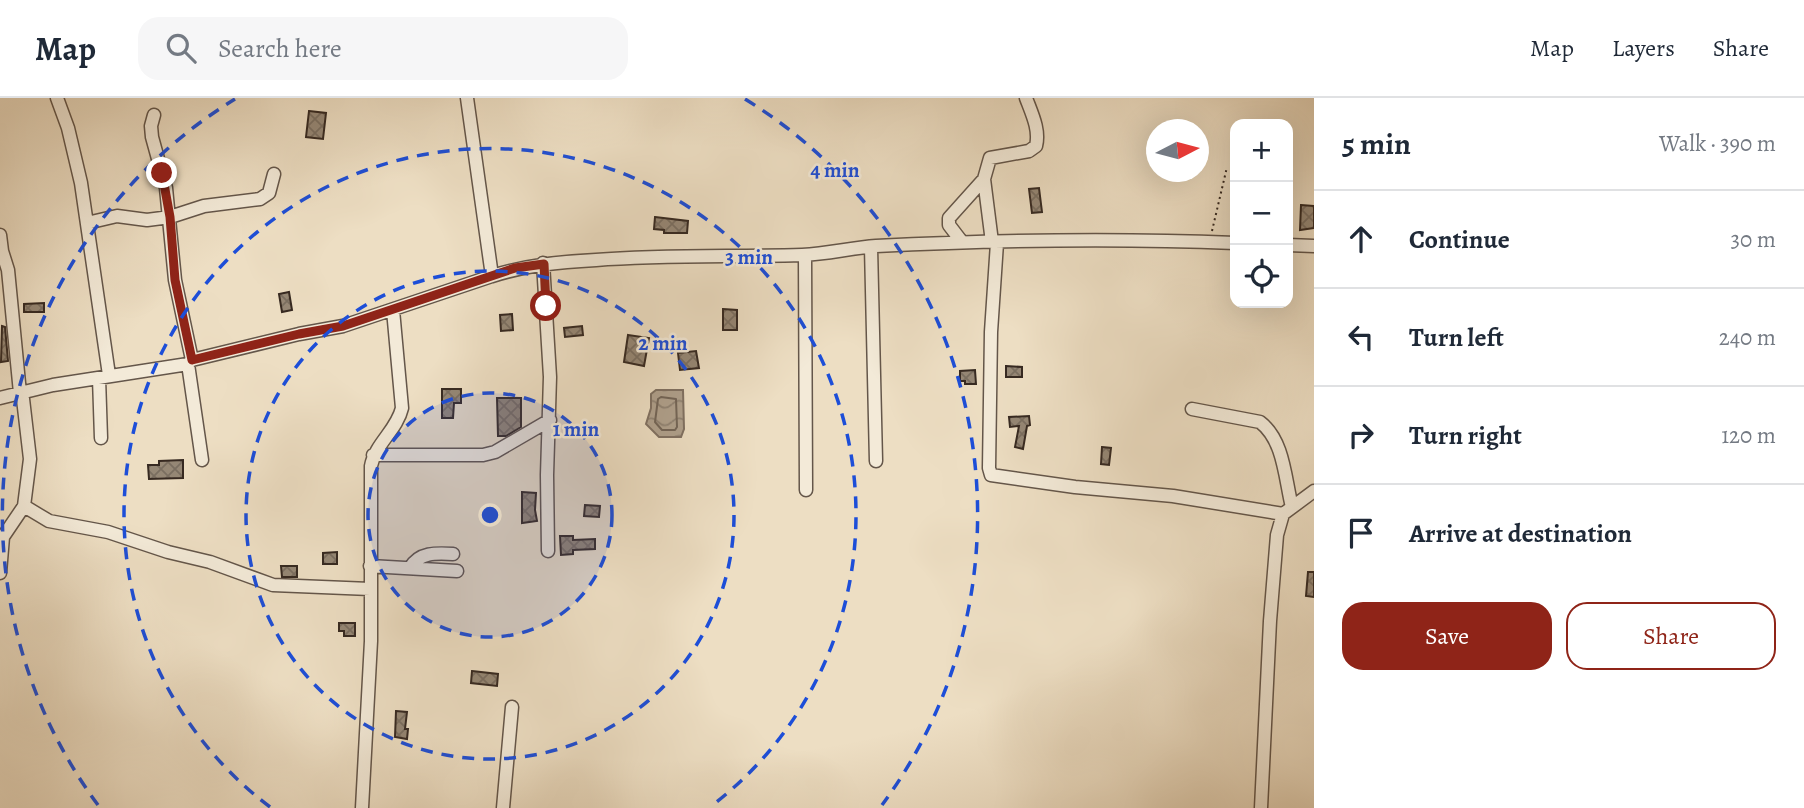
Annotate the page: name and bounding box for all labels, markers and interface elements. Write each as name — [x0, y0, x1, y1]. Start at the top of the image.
search box — [138, 17, 628, 80]
text: Map — [35, 26, 96, 71]
icon: search — [162, 29, 200, 67]
text: Search here — [218, 31, 342, 66]
text: Map — [1530, 32, 1574, 64]
text: Layers — [1612, 32, 1675, 64]
text: Share — [1713, 32, 1769, 64]
north arrow — [1146, 119, 1209, 182]
map controls — [1230, 119, 1293, 308]
button: + — [1230, 119, 1293, 182]
text: 5 min — [1342, 124, 1411, 164]
text: Walk · 390 m — [1659, 128, 1776, 159]
text: 4 min — [810, 156, 860, 184]
route end — [146, 157, 177, 188]
button: − — [1230, 182, 1293, 245]
icon: ahead — [1342, 220, 1380, 258]
text: Continue — [1409, 222, 1510, 257]
text: 30 m — [1730, 224, 1776, 255]
text: 3 min — [725, 243, 773, 271]
button: locate — [1230, 245, 1293, 308]
route start — [530, 290, 561, 321]
icon: left — [1342, 318, 1380, 356]
text: Turn left — [1409, 320, 1504, 355]
text: 240 m — [1719, 322, 1776, 353]
text: 2 min — [638, 329, 688, 357]
text: 1 min — [553, 415, 600, 443]
icon: right — [1342, 416, 1380, 454]
text: Turn right — [1409, 418, 1522, 453]
text: 120 m — [1721, 420, 1776, 451]
centre of rings — [478, 503, 502, 527]
icon: arrive — [1342, 514, 1380, 552]
text: Arrive at destination — [1409, 516, 1632, 551]
button: Save — [1342, 602, 1552, 670]
button: Share — [1566, 602, 1776, 670]

